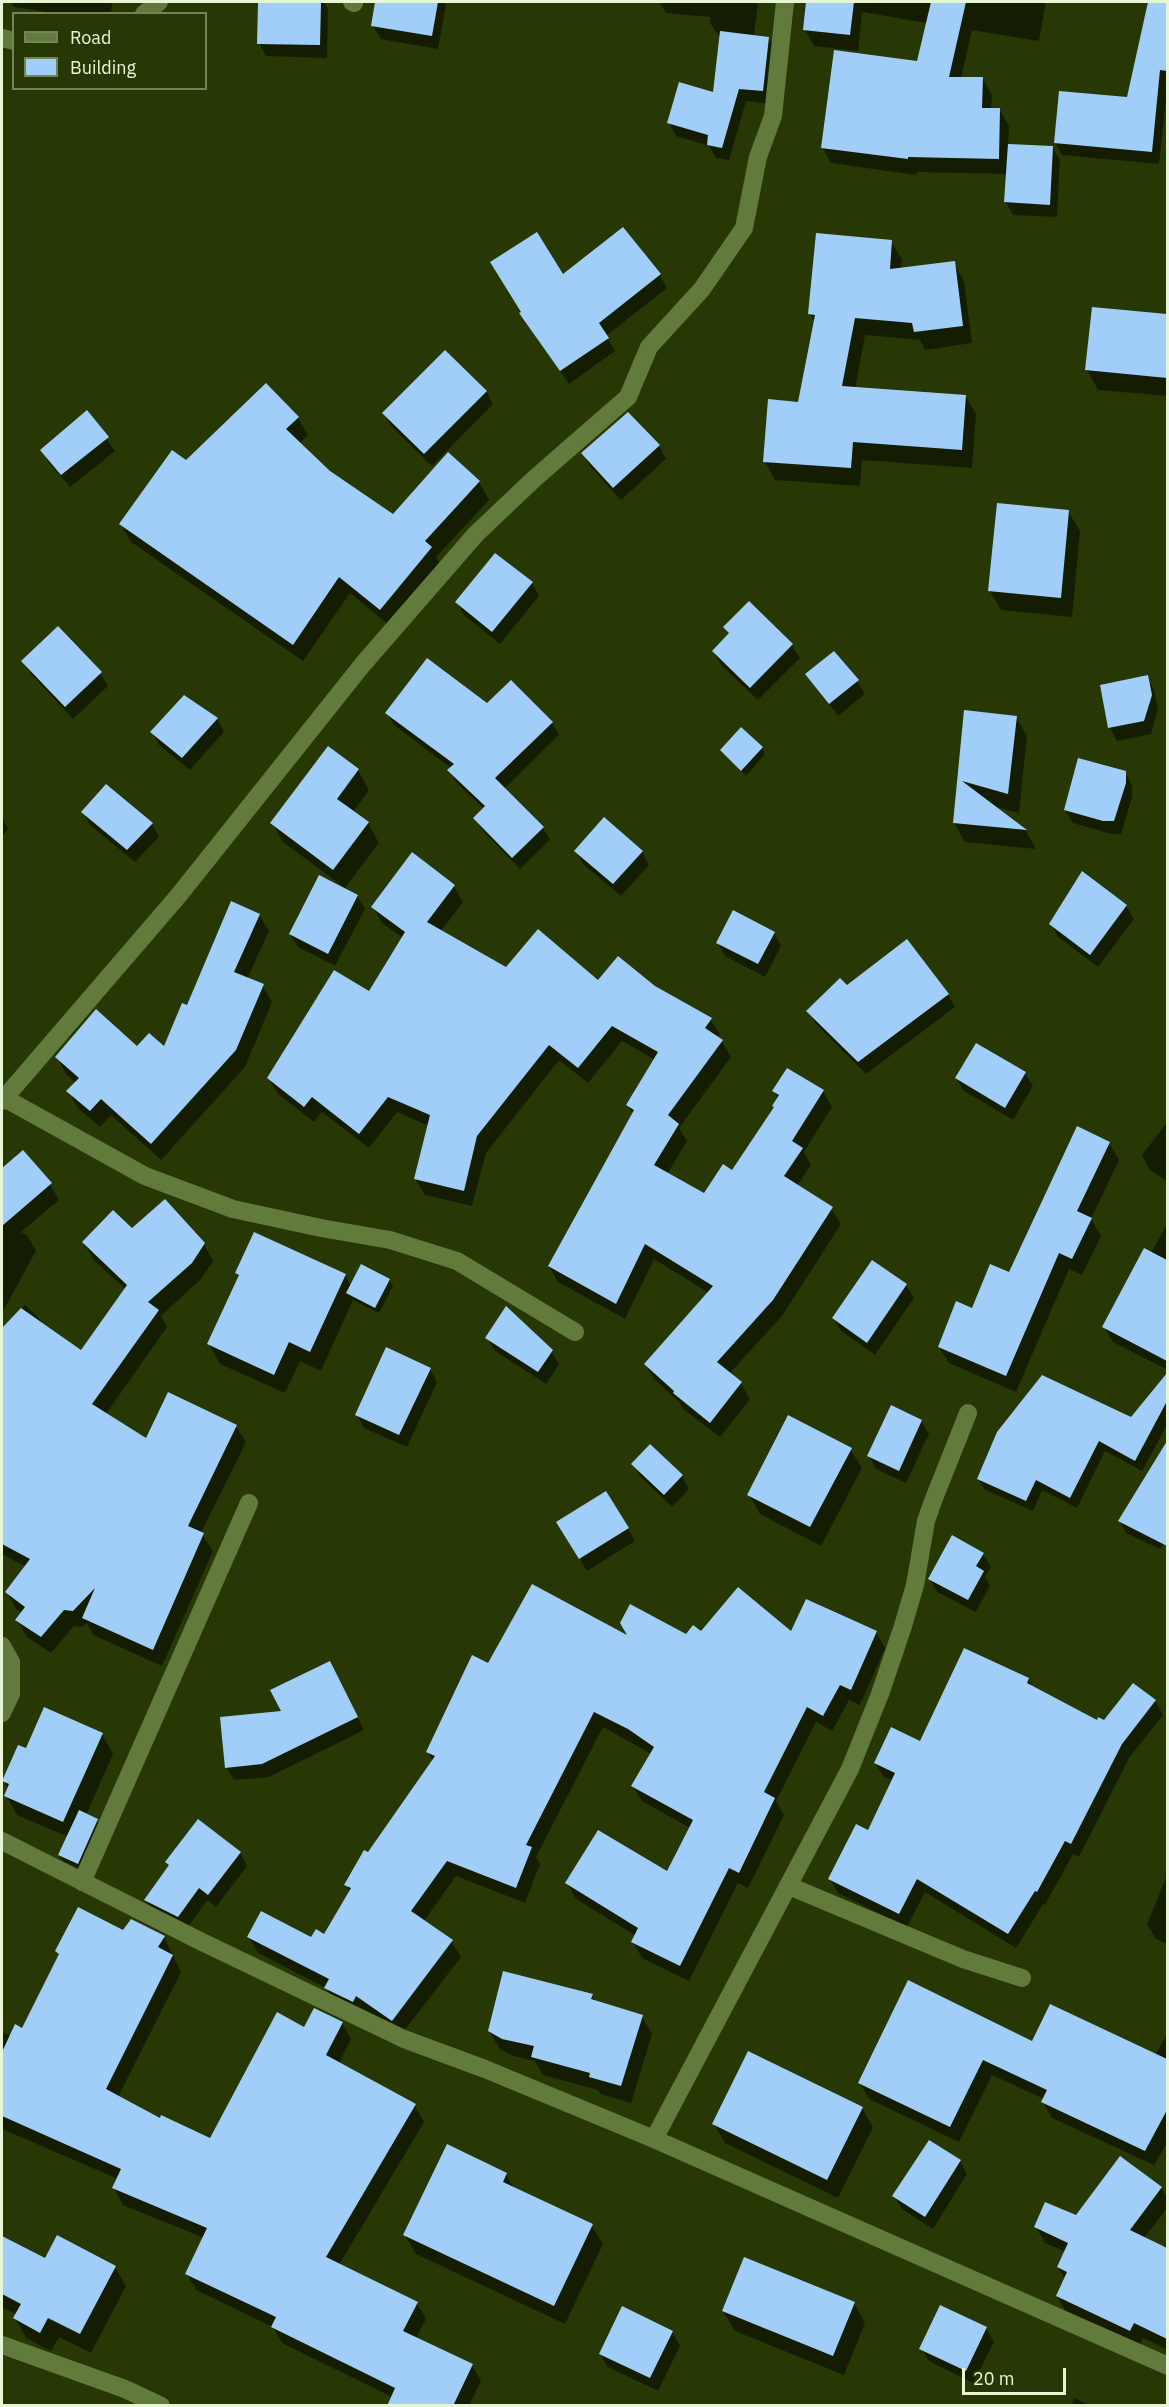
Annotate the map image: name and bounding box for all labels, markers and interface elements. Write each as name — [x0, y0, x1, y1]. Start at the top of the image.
legend — [12, 12, 207, 90]
text: Road — [70, 26, 111, 49]
text: Building — [70, 56, 136, 79]
scale bar — [965, 2356, 1068, 2394]
text: 20 m — [973, 2367, 1015, 2390]

